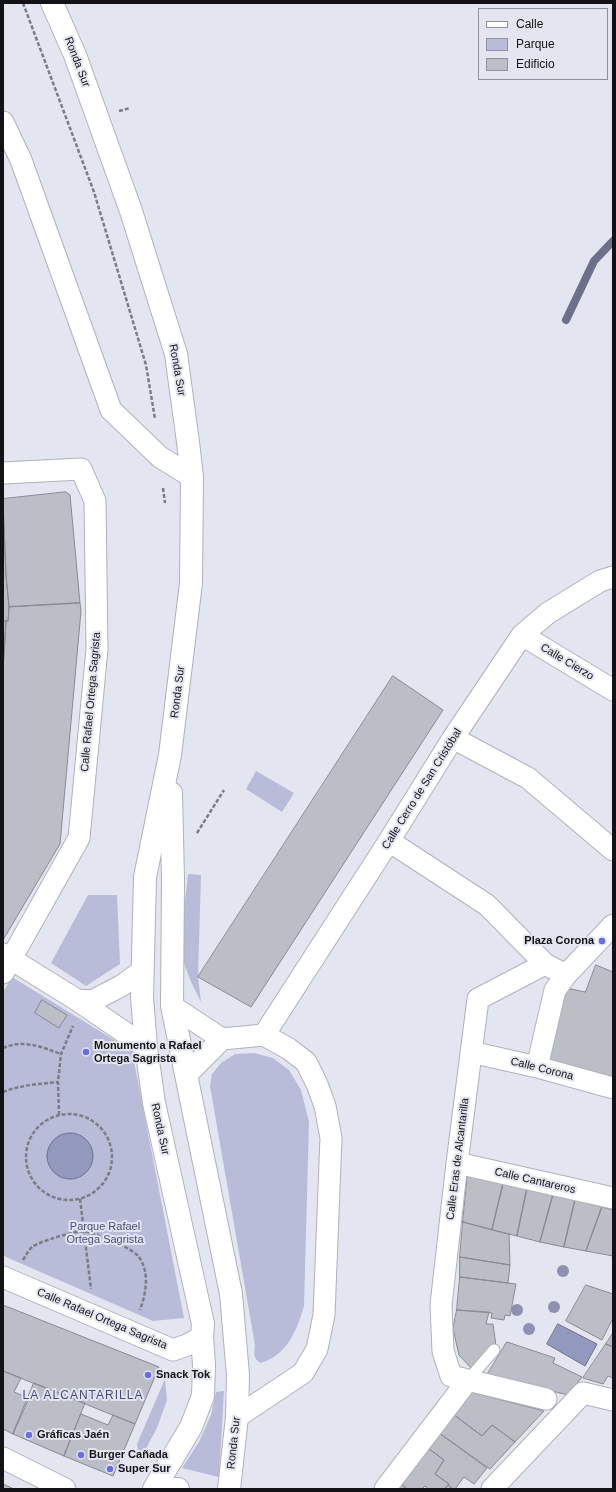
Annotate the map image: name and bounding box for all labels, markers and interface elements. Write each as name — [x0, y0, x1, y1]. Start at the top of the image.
legend — [478, 8, 608, 80]
text: Calle — [516, 17, 543, 31]
street label: Ronda Sur — [61, 35, 93, 89]
text: Parque — [516, 37, 555, 51]
text: Edificio — [516, 57, 555, 71]
street label: Ronda Sur — [166, 343, 188, 397]
street label: Calle Rafael Ortega Sagrista — [78, 632, 104, 772]
street label: Calle Cierzo — [538, 641, 596, 683]
street label: Ronda Sur — [168, 665, 188, 719]
street label: Calle Cerro de San Cristóbal — [379, 726, 465, 852]
place label: Plaza Corona — [524, 934, 594, 948]
marker: Plaza Corona — [597, 936, 607, 946]
place label: Monumento a Rafael Ortega Sagrista — [94, 1039, 202, 1065]
marker: Monumento a Rafael Ortega Sagrista — [81, 1047, 91, 1057]
street label: Calle Corona — [509, 1055, 575, 1083]
street label: Calle Eras de Alcantarilla — [444, 1097, 472, 1221]
street label: Ronda Sur — [148, 1102, 172, 1156]
street label: Calle Cantareros — [493, 1165, 577, 1197]
park label: Parque Rafael Ortega Sagrista — [66, 1220, 144, 1246]
street label: Calle Rafael Ortega Sagrista — [35, 1286, 169, 1352]
place label: Snack Tok — [156, 1368, 210, 1382]
marker: Snack Tok — [143, 1370, 153, 1380]
district label: LA ALCANTARILLA — [23, 1389, 143, 1403]
street label: Ronda Sur — [225, 1416, 243, 1470]
place label: Gráficas Jaén — [37, 1428, 109, 1442]
marker: Gráficas Jaén — [24, 1430, 34, 1440]
place label: Burger Cañada — [89, 1448, 168, 1462]
marker: Burger Cañada — [76, 1450, 86, 1460]
place label: Super Sur — [118, 1462, 171, 1476]
marker: Super Sur — [105, 1464, 115, 1474]

